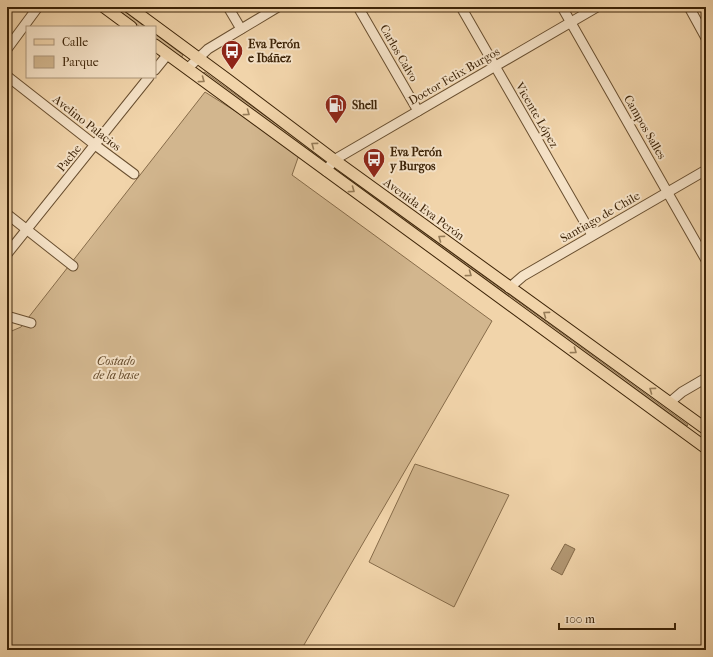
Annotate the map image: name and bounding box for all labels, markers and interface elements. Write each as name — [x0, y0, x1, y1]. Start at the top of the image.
street label: Carlos Calvo — [377, 22, 421, 84]
legend — [26, 26, 156, 78]
text: Calle — [62, 35, 88, 49]
place label: Eva Perón e Ibáñez — [248, 37, 301, 65]
bus stop icon: Eva Perón e Ibáñez — [219, 38, 245, 71]
street label: Doctor Felix Burgos — [406, 44, 503, 108]
text: Parque — [62, 55, 99, 69]
one-way arrow — [197, 75, 204, 82]
street label: Vicente López — [512, 79, 562, 151]
street label: Avelino Palacios — [49, 92, 124, 154]
fuel station icon: Shell — [323, 92, 349, 125]
street label: Campos Salles — [621, 92, 669, 162]
place label: Shell — [352, 98, 378, 112]
one-way arrow — [243, 108, 250, 115]
street label: Pache — [54, 142, 84, 174]
one-way arrow — [311, 142, 318, 149]
place label: Eva Perón y Burgos — [389, 145, 443, 174]
bus stop icon: Eva Perón y Burgos — [361, 146, 387, 179]
street label: Avenida Eva Perón — [380, 174, 467, 243]
one-way arrow — [348, 185, 355, 192]
street label: Santiago de Chile — [558, 189, 642, 245]
one-way arrow — [438, 235, 445, 243]
one-way arrow — [465, 269, 472, 277]
one-way arrow — [543, 311, 550, 319]
one-way arrow — [570, 346, 577, 353]
park label: Costado de la base — [93, 354, 140, 382]
one-way arrow — [649, 388, 656, 395]
scale bar — [559, 605, 675, 631]
text: 100 m — [565, 612, 595, 626]

